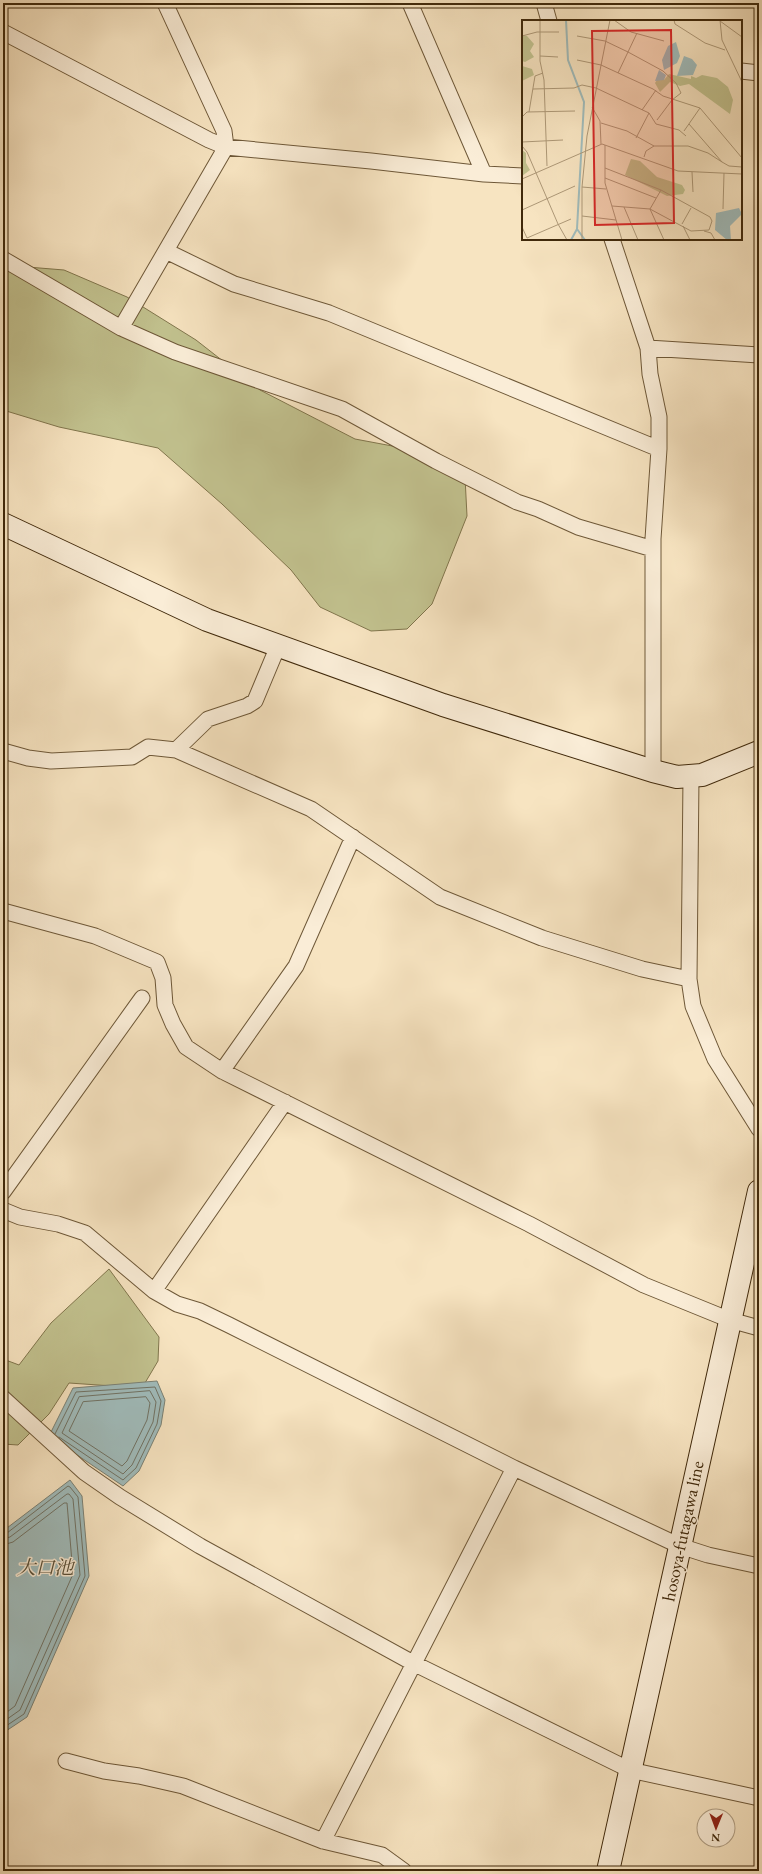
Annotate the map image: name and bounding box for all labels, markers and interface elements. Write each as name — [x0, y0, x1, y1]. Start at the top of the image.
inset map — [522, 20, 742, 240]
street label: hosoya-futagawa line — [656, 1459, 709, 1603]
water label: 大口池 — [16, 1555, 75, 1580]
north arrow — [696, 1808, 736, 1848]
text: N — [711, 1831, 720, 1845]

